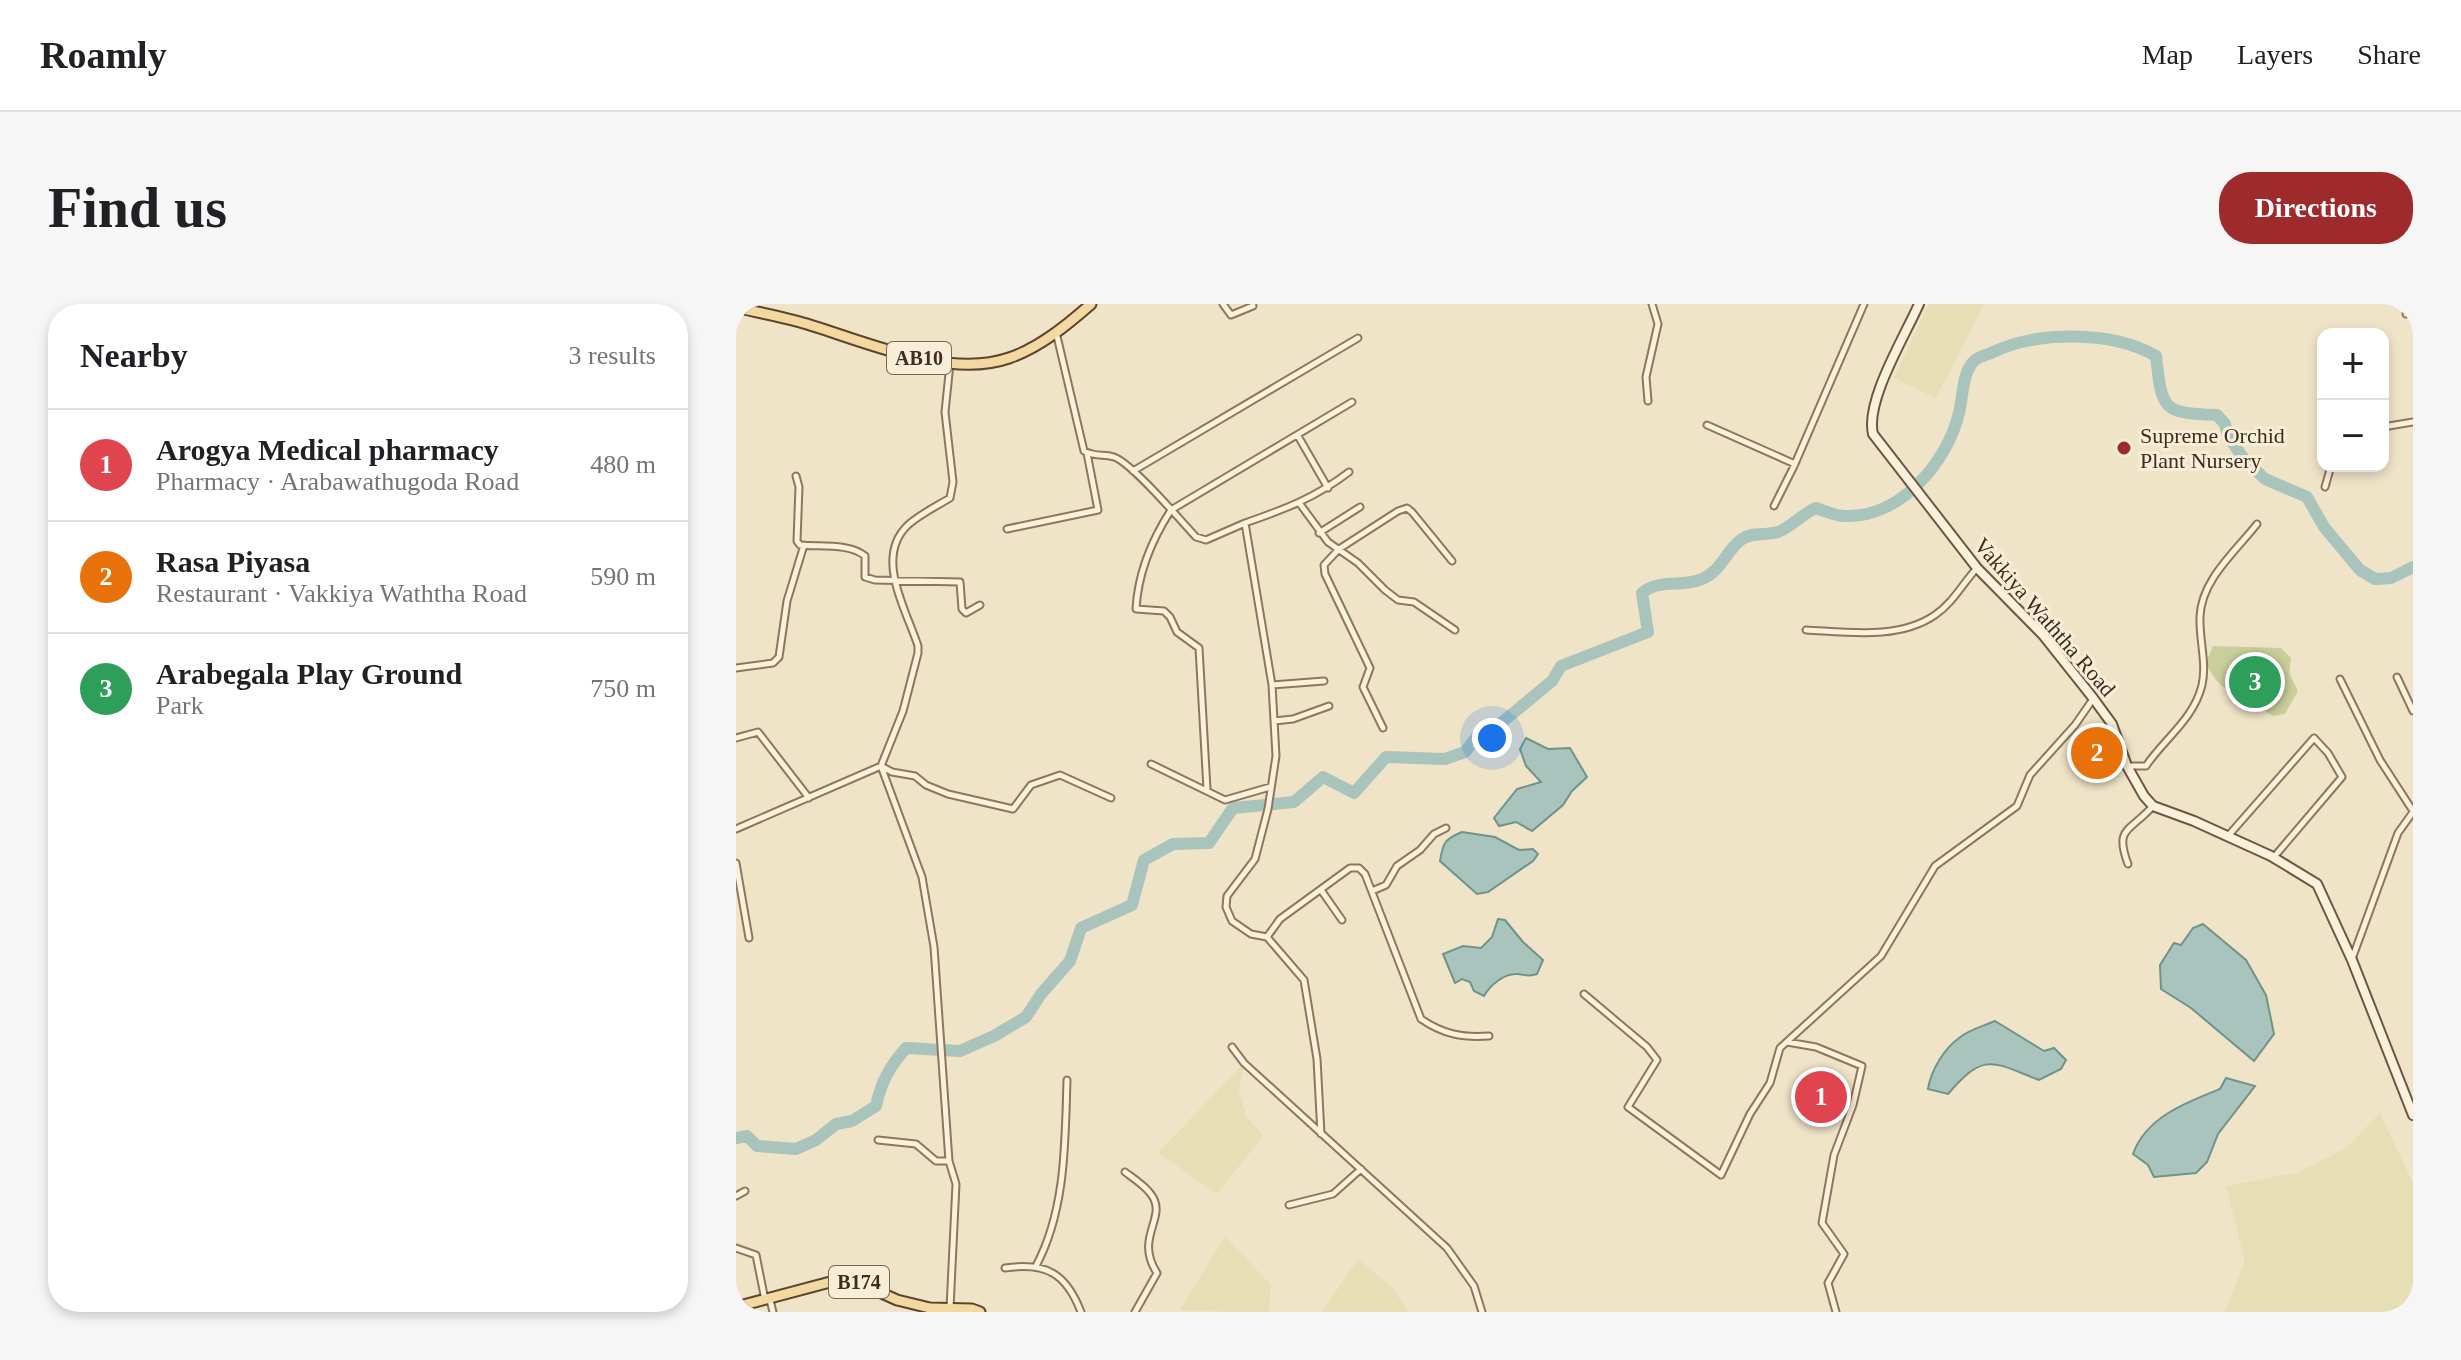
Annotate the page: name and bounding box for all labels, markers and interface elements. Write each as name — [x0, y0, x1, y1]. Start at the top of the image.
text: Roamly — [40, 34, 167, 76]
text: Map — [2142, 39, 2193, 70]
text: Layers — [2237, 39, 2313, 70]
text: Share — [2357, 39, 2421, 70]
button: Directions — [2219, 172, 2413, 244]
text: Find us — [48, 177, 227, 239]
map controls — [2317, 328, 2389, 472]
button: + — [2317, 328, 2389, 400]
text: Nearby — [80, 337, 188, 374]
text: 3 results — [569, 341, 656, 370]
road number: AB10 — [887, 342, 951, 374]
button: − — [2317, 400, 2389, 472]
place label: Supreme Orchid Plant Nursery — [2140, 423, 2285, 473]
text: Arogya Medical pharmacy — [156, 433, 499, 466]
marker: Supreme Orchid Plant Nursery — [2115, 439, 2133, 457]
text: 1 — [100, 450, 113, 479]
text: 480 m — [590, 450, 656, 479]
text: Pharmacy · Arabawathugoda Road — [156, 467, 519, 496]
street label: Vakkiya Waththa Road — [1969, 533, 2121, 701]
text: Rasa Piyasa — [156, 545, 310, 578]
text: 2 — [100, 562, 113, 591]
text: 590 m — [590, 562, 656, 591]
text: Restaurant · Vakkiya Waththa Road — [156, 579, 527, 608]
pin: 3 — [2229, 652, 2281, 712]
text: Arabegala Play Ground — [156, 657, 462, 690]
text: 3 — [100, 674, 113, 703]
text: 750 m — [590, 674, 656, 703]
text: Park — [156, 691, 204, 720]
your location — [1472, 718, 1512, 758]
pin: 2 — [2071, 723, 2123, 783]
pin: 1 — [1795, 1067, 1847, 1127]
road number: B174 — [829, 1266, 889, 1298]

